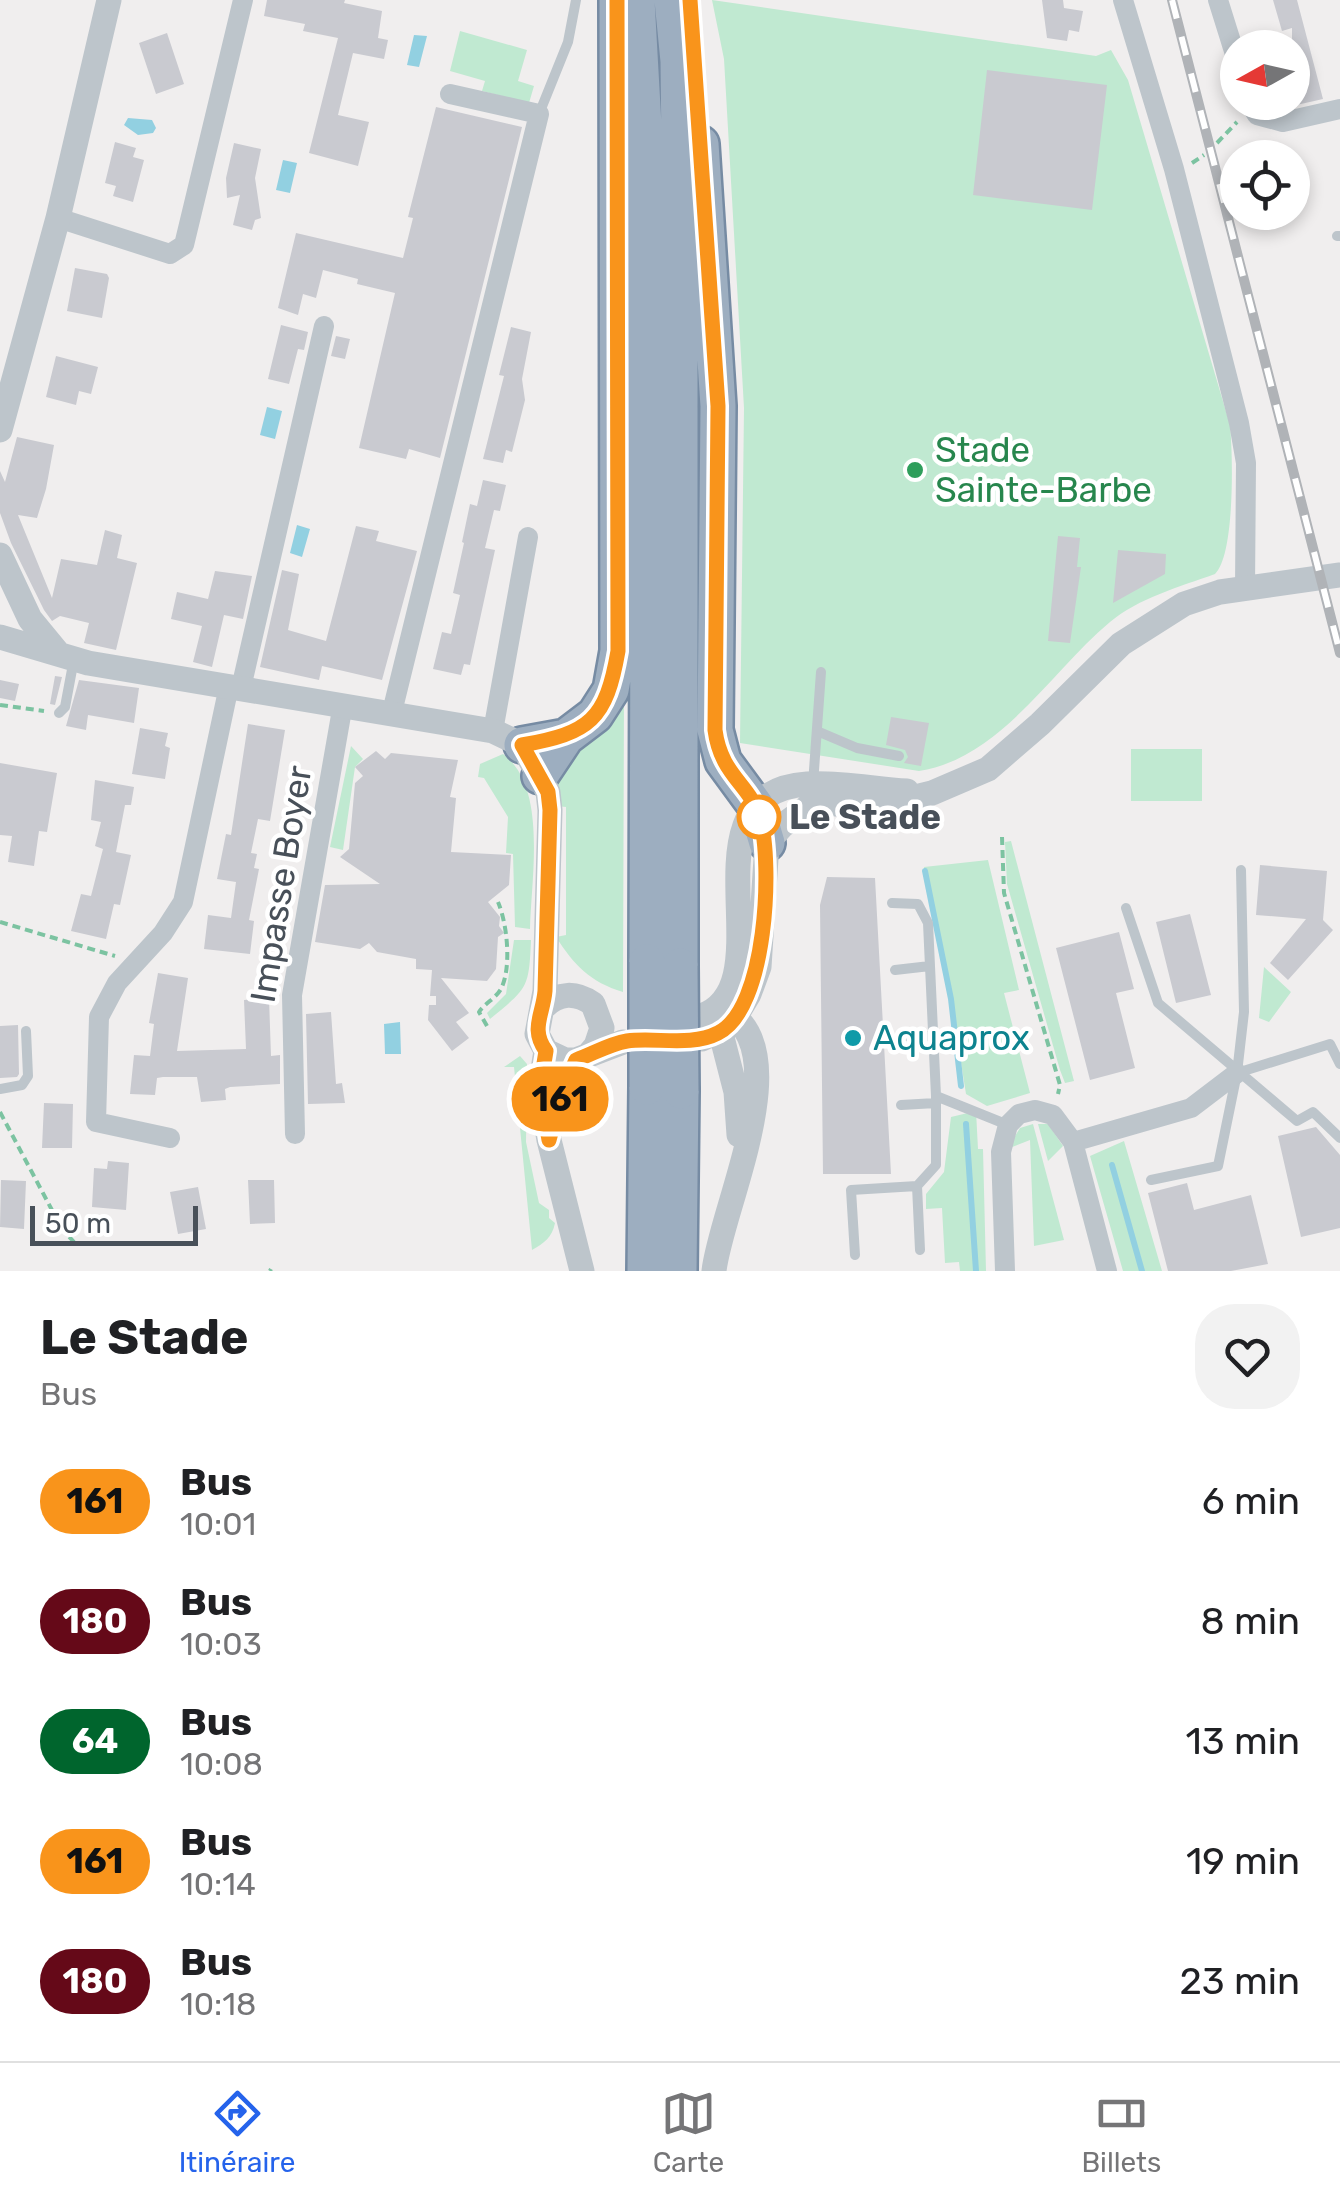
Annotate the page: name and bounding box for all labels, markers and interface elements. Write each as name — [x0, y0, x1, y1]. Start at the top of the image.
north arrow — [1220, 30, 1310, 120]
map controls — [1220, 30, 1310, 230]
button: locate — [1220, 140, 1310, 230]
place label: Stade Sainte-Barbe — [935, 429, 1152, 511]
marker: Stade Sainte-Barbe — [904, 459, 926, 481]
street label: Impasse Boyer — [242, 763, 320, 1005]
marker: Le Stade — [738, 796, 780, 838]
place label: Le Stade — [789, 796, 941, 838]
place label: Aquaprox — [873, 1017, 1030, 1059]
marker: Aquaprox — [842, 1027, 864, 1049]
line badge: 161 — [502, 1066, 618, 1132]
text: 161 — [532, 1078, 588, 1120]
scale bar — [30, 1201, 198, 1246]
text: 50 m — [45, 1207, 111, 1240]
button: heart — [1195, 1304, 1300, 1409]
text: Le Stade — [40, 1309, 249, 1366]
text: Bus — [40, 1375, 97, 1413]
text: Bus — [180, 1459, 252, 1505]
text: 6 min — [1202, 1478, 1300, 1524]
text: 161 — [67, 1480, 123, 1522]
text: 10:01 — [180, 1505, 256, 1543]
text: Bus — [180, 1579, 252, 1625]
text: 8 min — [1201, 1598, 1300, 1644]
text: 180 — [63, 1600, 127, 1642]
text: 10:03 — [180, 1625, 262, 1663]
text: Bus — [180, 1699, 252, 1745]
text: 13 min — [1186, 1718, 1300, 1764]
text: 64 — [72, 1720, 118, 1762]
text: 10:08 — [180, 1745, 263, 1783]
text: Bus — [180, 1819, 252, 1865]
text: 19 min — [1186, 1838, 1300, 1884]
text: 161 — [67, 1840, 123, 1882]
text: 10:14 — [180, 1865, 256, 1903]
text: Bus — [180, 1939, 252, 1985]
text: 23 min — [1180, 1958, 1300, 2004]
text: 180 — [63, 1960, 127, 2002]
text: 10:18 — [180, 1985, 256, 2023]
tab: Itinéraire — [179, 2086, 295, 2179]
tab: Carte — [653, 2086, 724, 2179]
tab: Billets — [1081, 2086, 1161, 2179]

